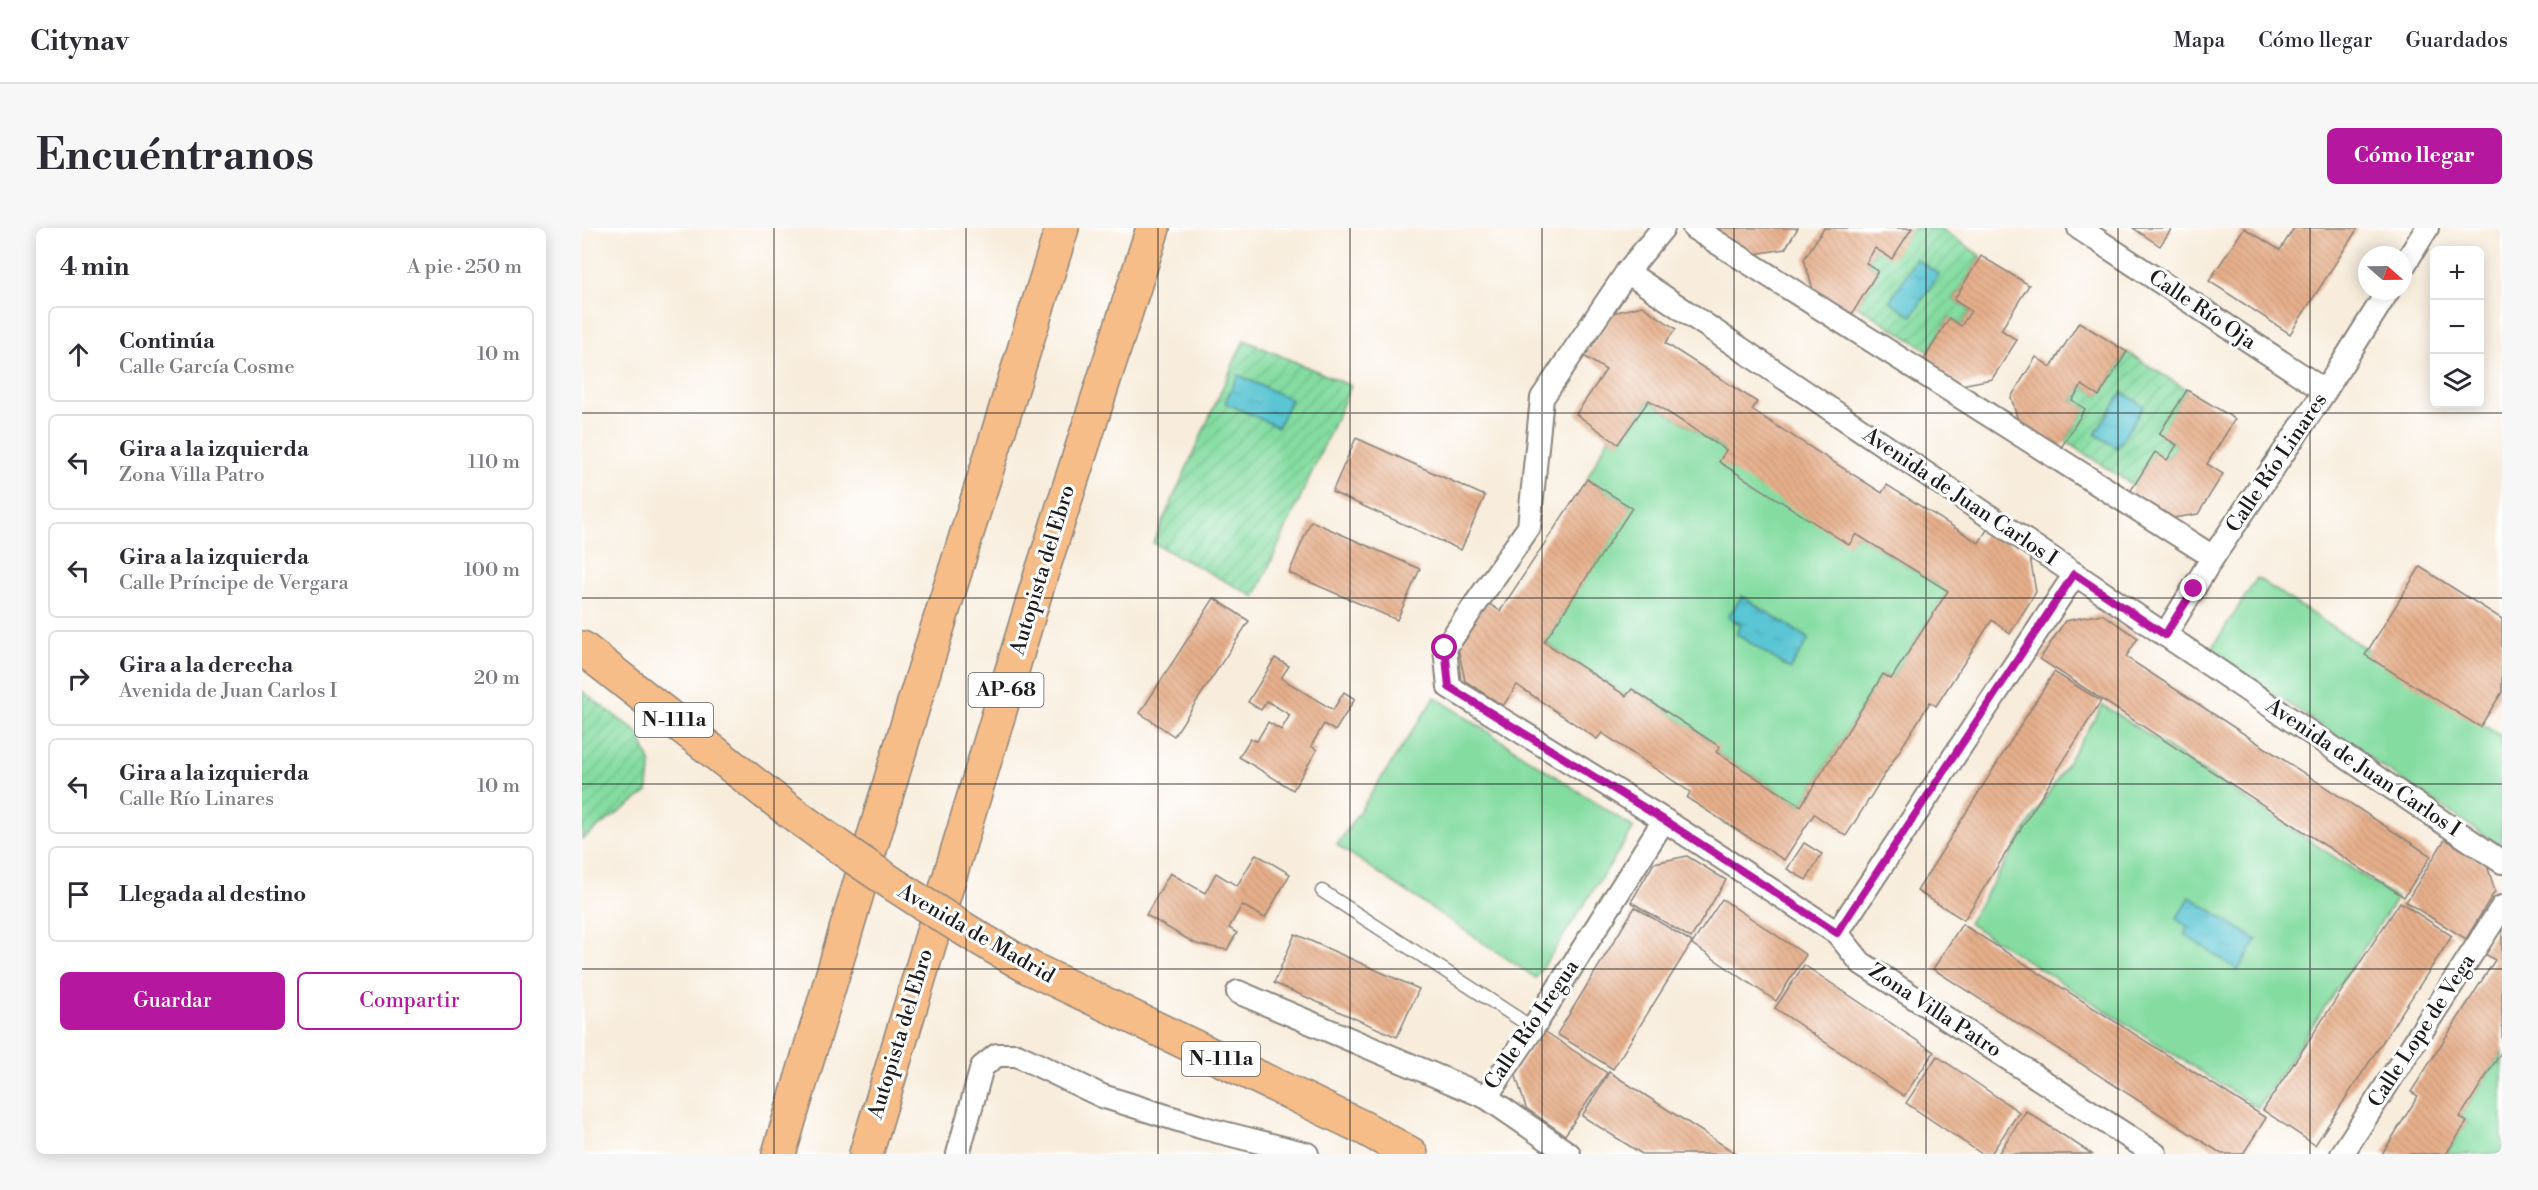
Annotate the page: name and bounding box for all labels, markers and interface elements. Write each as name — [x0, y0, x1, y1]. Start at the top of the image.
text: Citynav — [30, 24, 129, 59]
text: Mapa — [2173, 28, 2225, 54]
text: Cómo llegar — [2258, 28, 2373, 54]
text: Guardados — [2406, 28, 2508, 54]
button: Cómo llegar — [2327, 128, 2502, 184]
text: Encuéntranos — [36, 130, 314, 183]
north arrow — [2358, 246, 2412, 300]
map controls — [2430, 246, 2484, 408]
button: + — [2430, 246, 2484, 300]
text: 4 min — [60, 251, 130, 283]
text: A pie · 250 m — [407, 255, 522, 280]
street label: Calle Río Oja — [2143, 265, 2261, 356]
button: − — [2430, 300, 2484, 354]
text: Continúa — [119, 328, 215, 355]
icon: ahead — [62, 338, 95, 371]
text: 10 m — [477, 342, 520, 367]
button: layers — [2430, 354, 2484, 408]
text: Calle García Cosme — [119, 355, 294, 380]
street label: Calle Río Linares — [2221, 388, 2333, 538]
street label: Avenida de Juan Carlos I — [1857, 422, 2062, 572]
text: Gira a la izquierda — [119, 436, 309, 463]
icon: left — [62, 446, 95, 479]
text: 110 m — [468, 450, 520, 475]
text: Zona Villa Patro — [119, 463, 265, 488]
street label: Autopista del Ebro — [1004, 482, 1081, 659]
text: Gira a la izquierda — [119, 544, 309, 571]
icon: left — [62, 554, 95, 587]
text: 100 m — [464, 558, 520, 583]
text: Calle Príncipe de Vergara — [119, 571, 349, 596]
route end — [2180, 575, 2206, 601]
route start — [1431, 634, 1457, 660]
text: Gira a la derecha — [119, 652, 293, 679]
icon: right — [62, 662, 95, 695]
text: 20 m — [474, 666, 520, 691]
road number: AP-68 — [968, 673, 1044, 707]
text: Avenida de Juan Carlos I — [119, 679, 337, 704]
street label: Avenida de Juan Carlos I — [2260, 693, 2465, 843]
road number: N-111a — [635, 703, 713, 737]
text: Gira a la izquierda — [119, 760, 309, 787]
icon: left — [62, 770, 95, 803]
text: 10 m — [477, 774, 520, 799]
text: Calle Río Linares — [119, 787, 274, 812]
icon: arrive — [62, 878, 95, 911]
street label: Avenida de Madrid — [892, 878, 1059, 989]
text: Llegada al destino — [119, 881, 306, 908]
street label: Autopista del Ebro — [862, 946, 939, 1123]
street label: Calle Lope de Vega — [2363, 949, 2481, 1112]
street label: Calle Río Iregua — [1479, 955, 1585, 1095]
street label: Zona Villa Patro — [1864, 958, 2006, 1064]
button: Guardar — [60, 972, 285, 1030]
button: Compartir — [297, 972, 522, 1030]
road number: N-111a — [1182, 1042, 1260, 1076]

